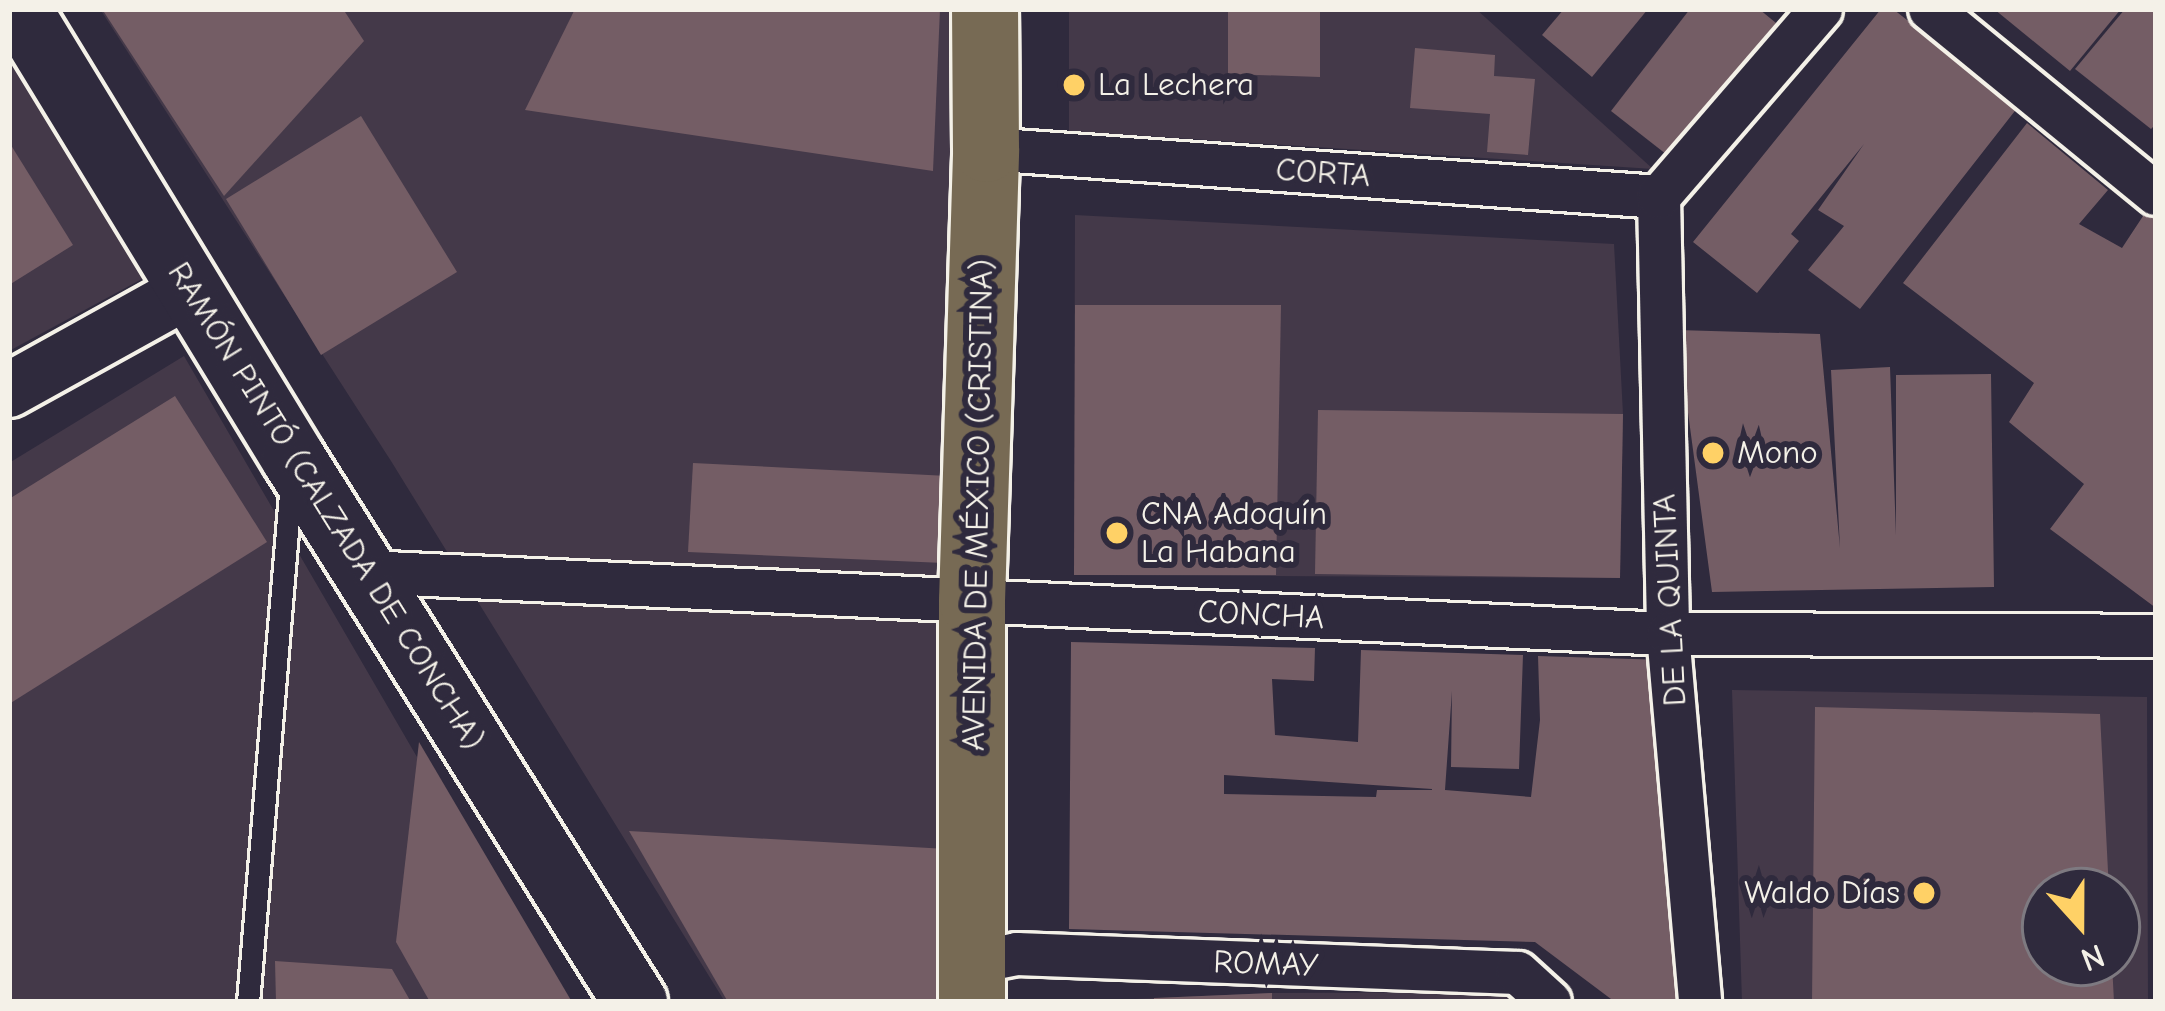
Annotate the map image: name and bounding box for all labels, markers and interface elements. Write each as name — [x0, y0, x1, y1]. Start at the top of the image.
place label: La Lechera — [1098, 65, 1254, 105]
marker: La Lechera — [1061, 72, 1087, 98]
street label: CORTA — [1274, 150, 1372, 196]
street label: RAMÓN PINTÓ (CALZADA DE CONCHA) — [159, 255, 493, 757]
street label: AVENIDA DE MÉXICO (CRISTINA) — [954, 259, 1002, 751]
place label: Mono — [1737, 433, 1818, 473]
marker: Mono — [1700, 440, 1726, 466]
street label: DE LA QUINTA — [1645, 493, 1695, 707]
place label: CNA Adoquín La Habana — [1141, 494, 1327, 572]
marker: CNA Adoquín La Habana — [1104, 520, 1130, 546]
street label: CONCHA — [1197, 592, 1325, 638]
north arrow — [2021, 867, 2141, 987]
place label: Waldo Días — [1744, 873, 1900, 913]
marker: Waldo Días — [1911, 880, 1937, 906]
text: N — [2076, 936, 2110, 979]
street label: ROMAY — [1213, 942, 1319, 986]

